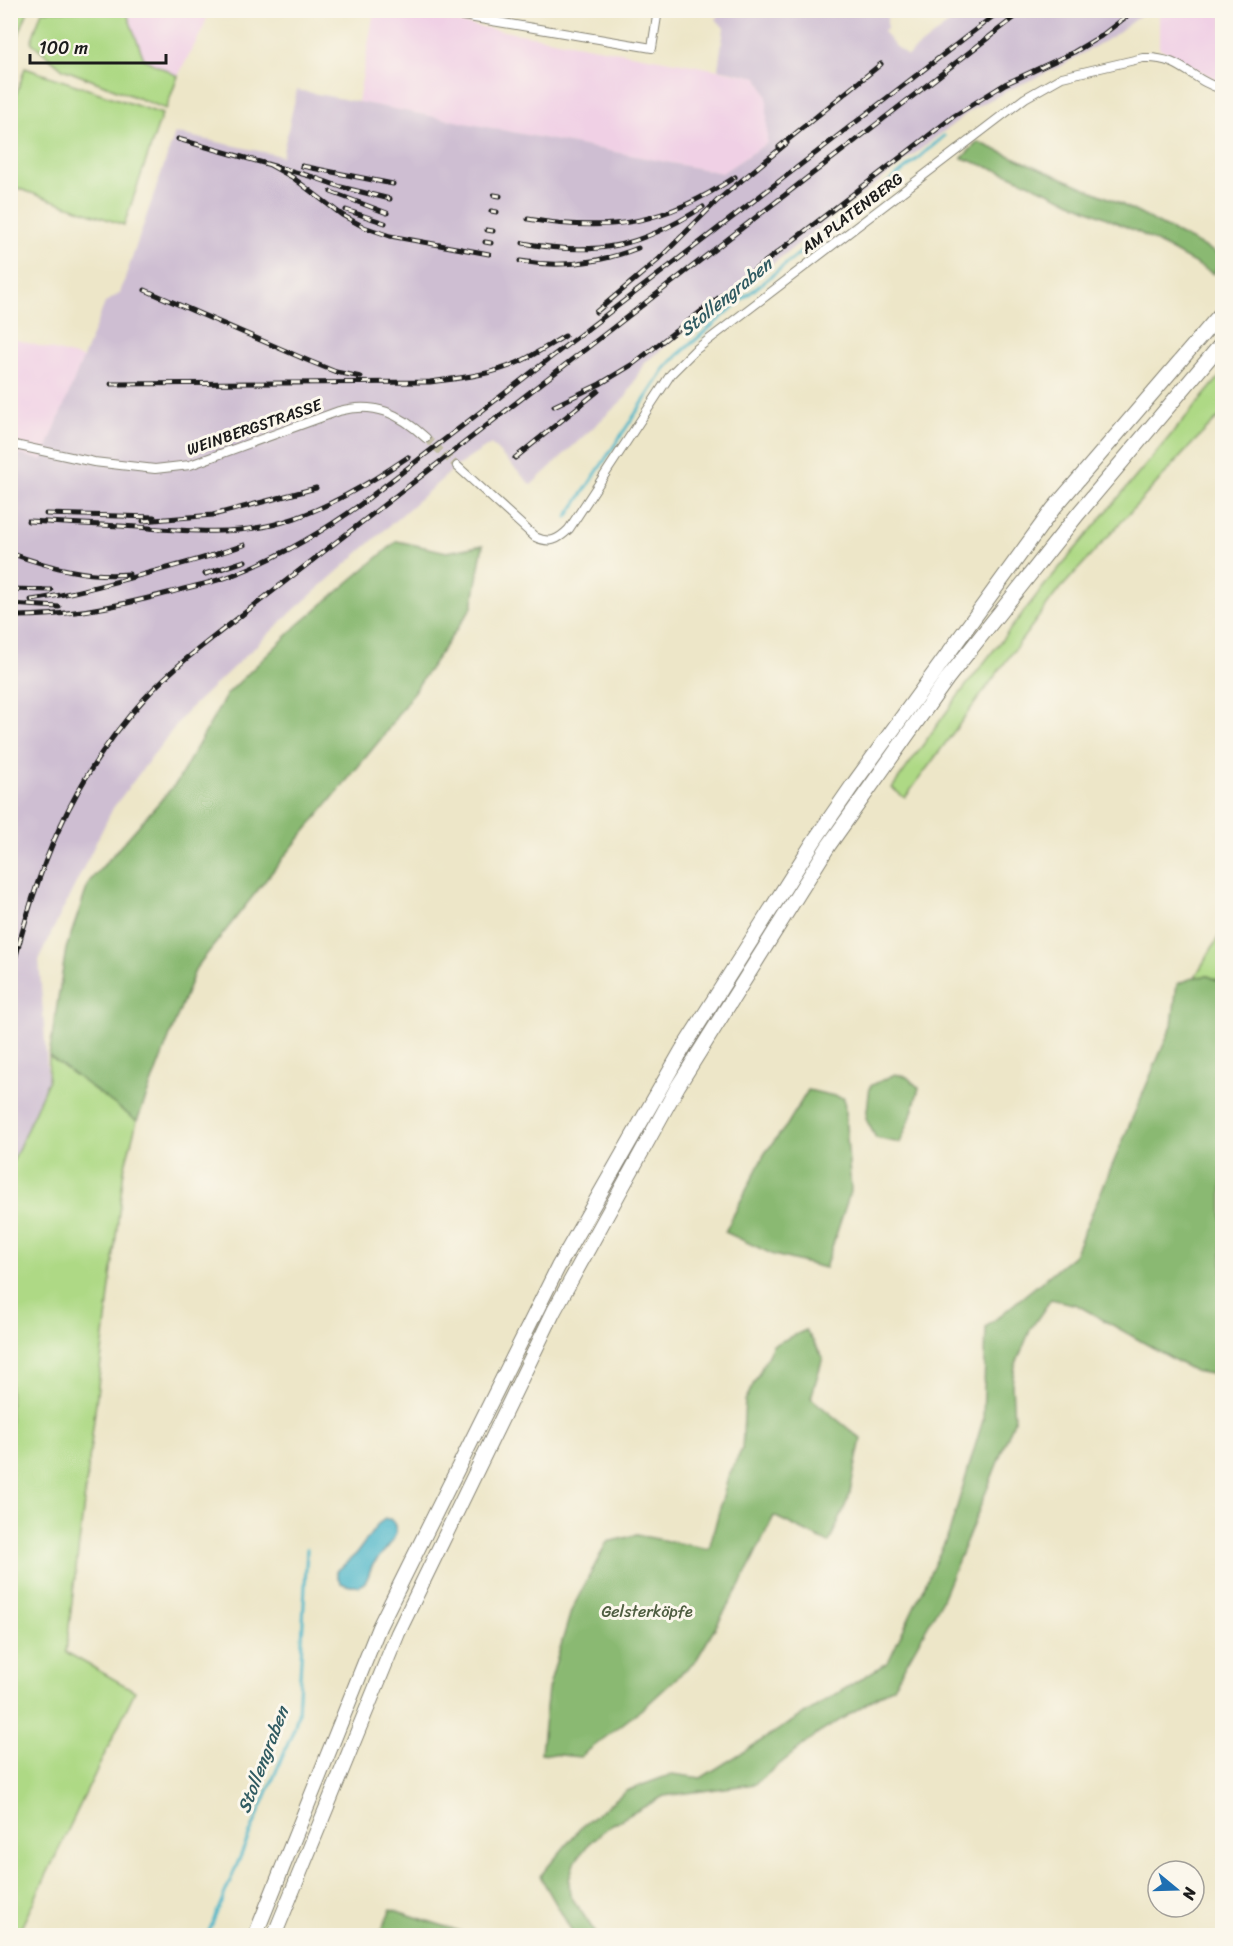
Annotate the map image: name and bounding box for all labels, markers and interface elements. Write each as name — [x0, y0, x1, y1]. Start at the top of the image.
scale bar — [30, 27, 166, 65]
text: 100 m — [39, 32, 88, 64]
street label: AM PLATENBERG — [793, 164, 910, 262]
water label: Stollengraben — [672, 248, 781, 345]
street label: WEINBERGSTRASSE — [182, 390, 327, 464]
park label: Gelsterköpfe — [601, 1597, 693, 1626]
water label: Stollengraben — [228, 1700, 299, 1818]
north arrow — [1146, 1859, 1206, 1919]
text: N — [1174, 1883, 1206, 1905]

